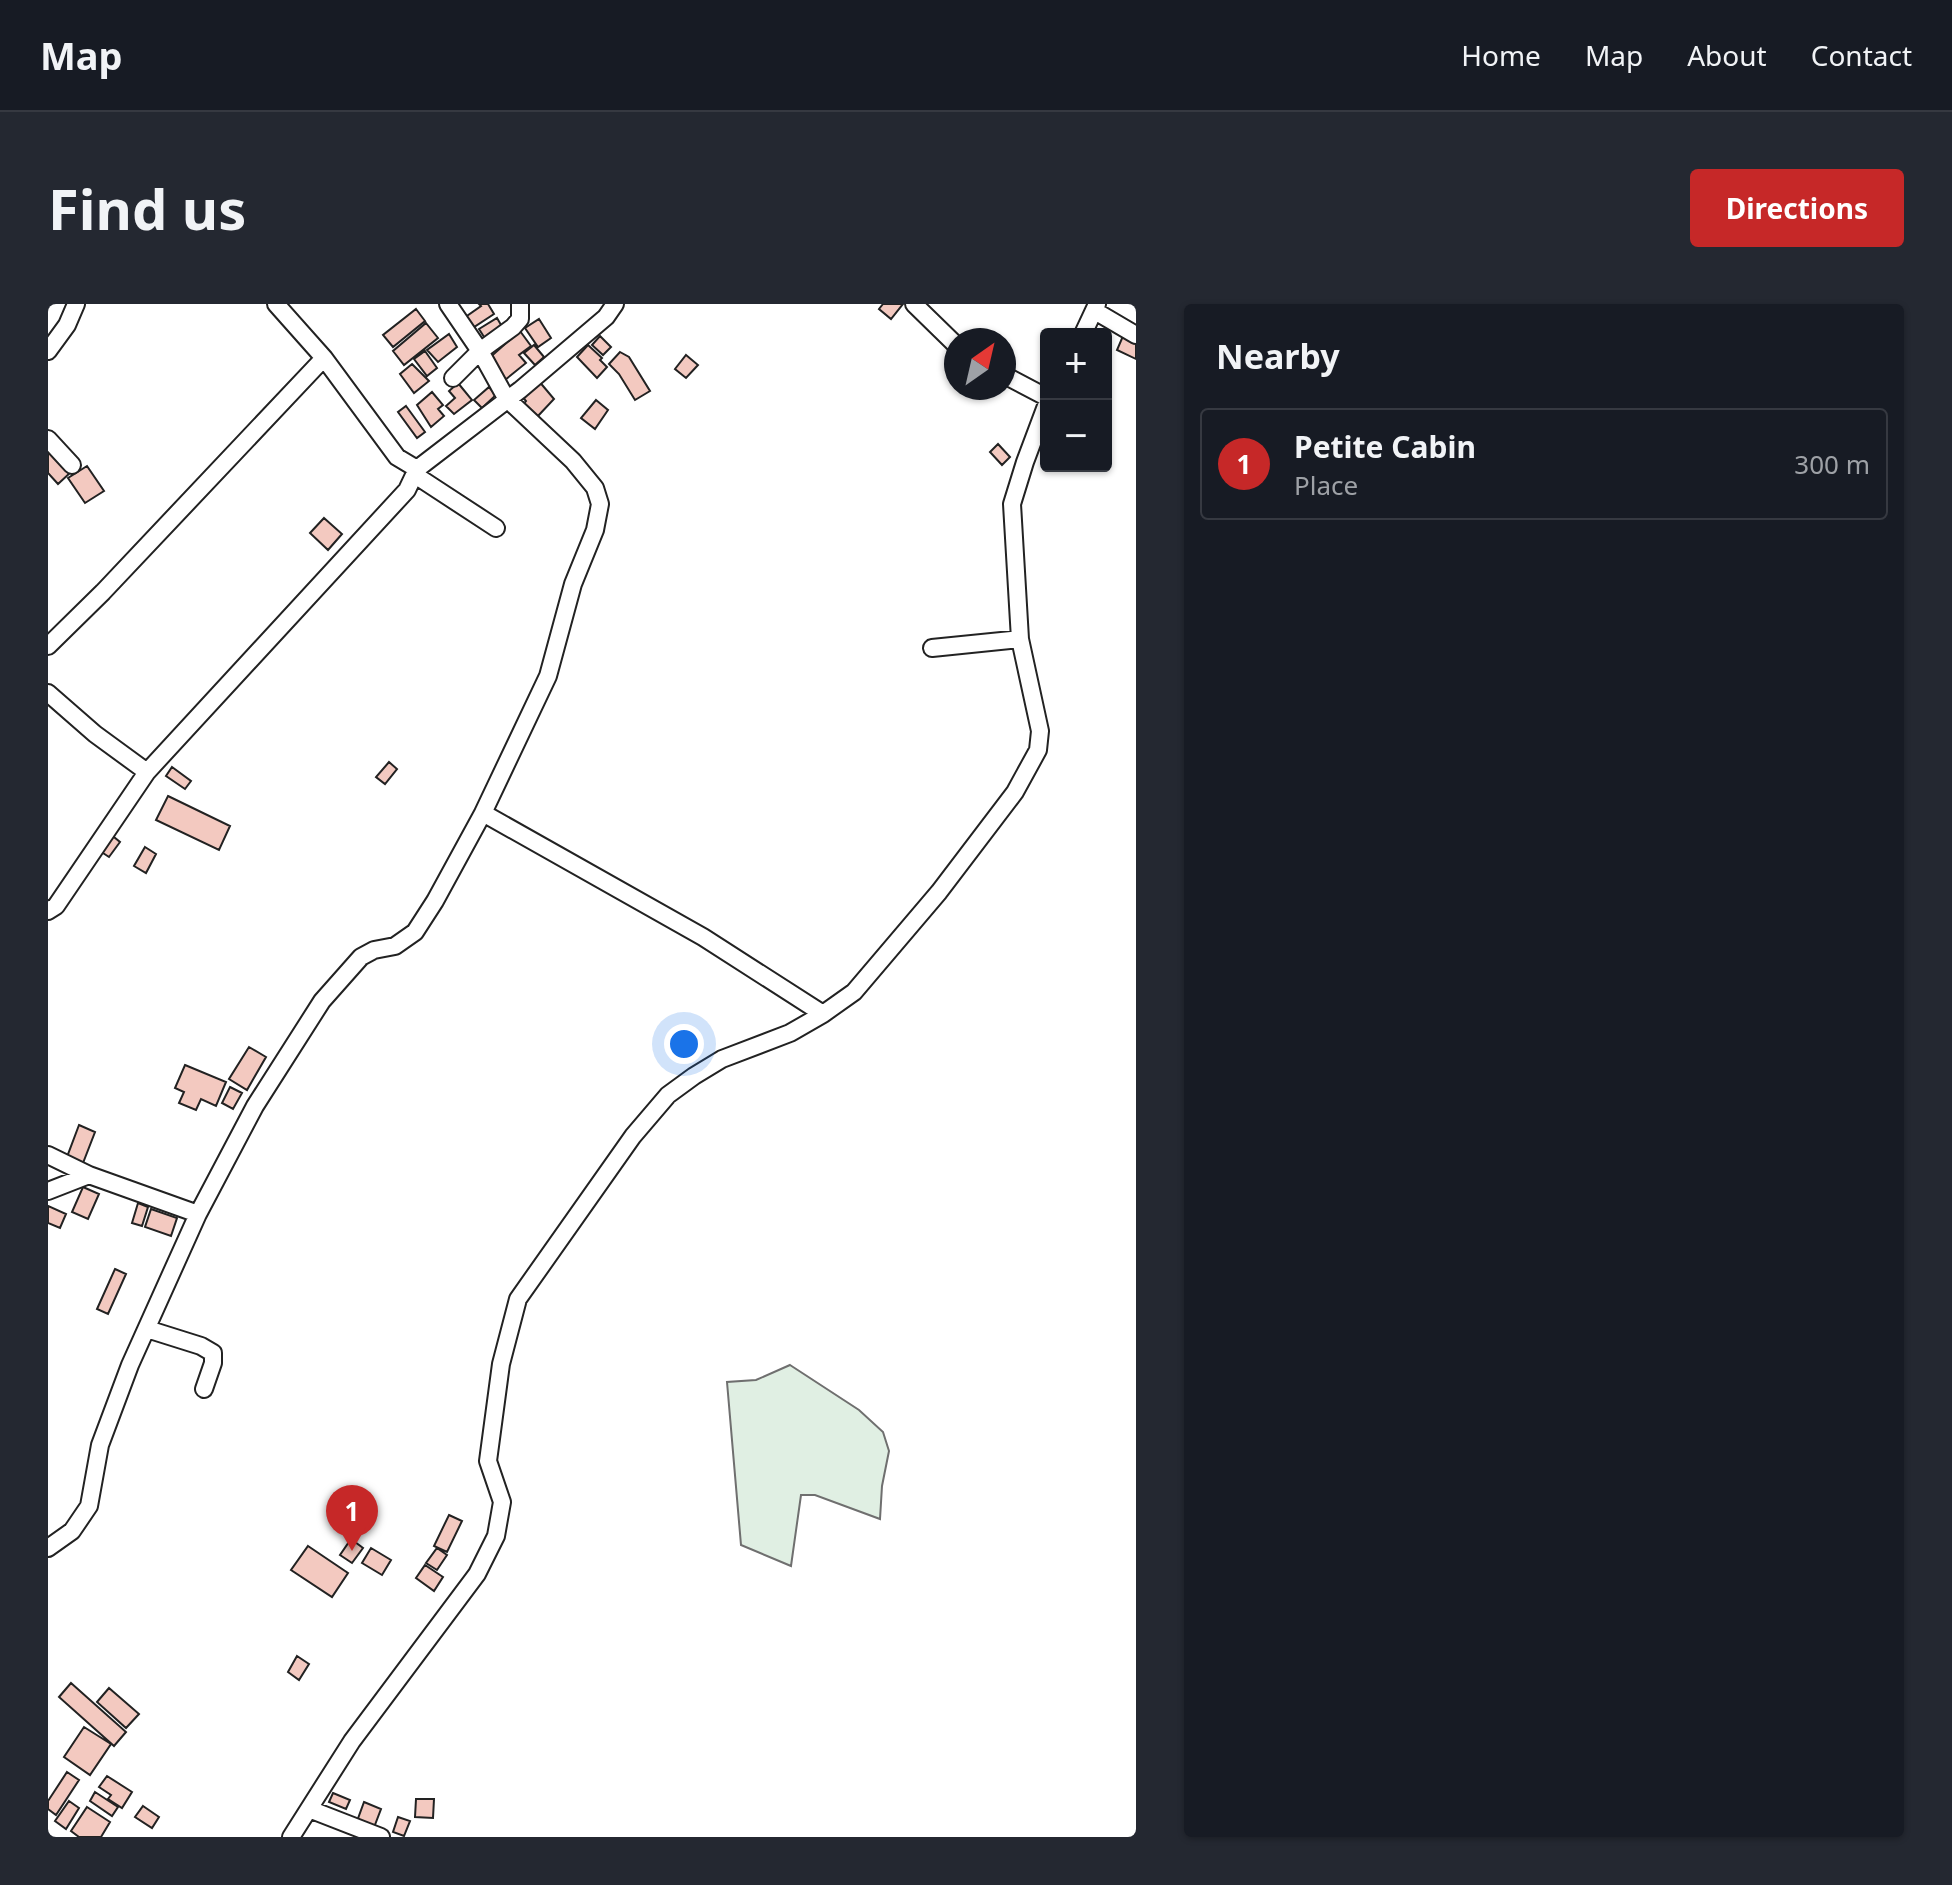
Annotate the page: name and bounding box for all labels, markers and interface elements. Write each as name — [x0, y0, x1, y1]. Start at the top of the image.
text: Map — [40, 29, 123, 81]
text: Home — [1461, 36, 1541, 74]
text: Map — [1585, 36, 1643, 74]
text: About — [1687, 36, 1767, 74]
text: Contact — [1811, 36, 1912, 74]
button: Directions — [1690, 169, 1904, 247]
text: Find us — [48, 170, 246, 246]
north arrow — [944, 328, 1016, 400]
map controls — [1040, 328, 1112, 472]
button: + — [1040, 328, 1112, 400]
text: Nearby — [1216, 333, 1340, 379]
button: − — [1040, 400, 1112, 472]
text: Petite Cabin — [1294, 426, 1476, 467]
text: 1 — [1237, 446, 1251, 482]
text: 300 m — [1794, 446, 1870, 482]
text: Place — [1294, 467, 1358, 503]
your location — [664, 1024, 704, 1064]
pin: 1 — [326, 1485, 378, 1551]

